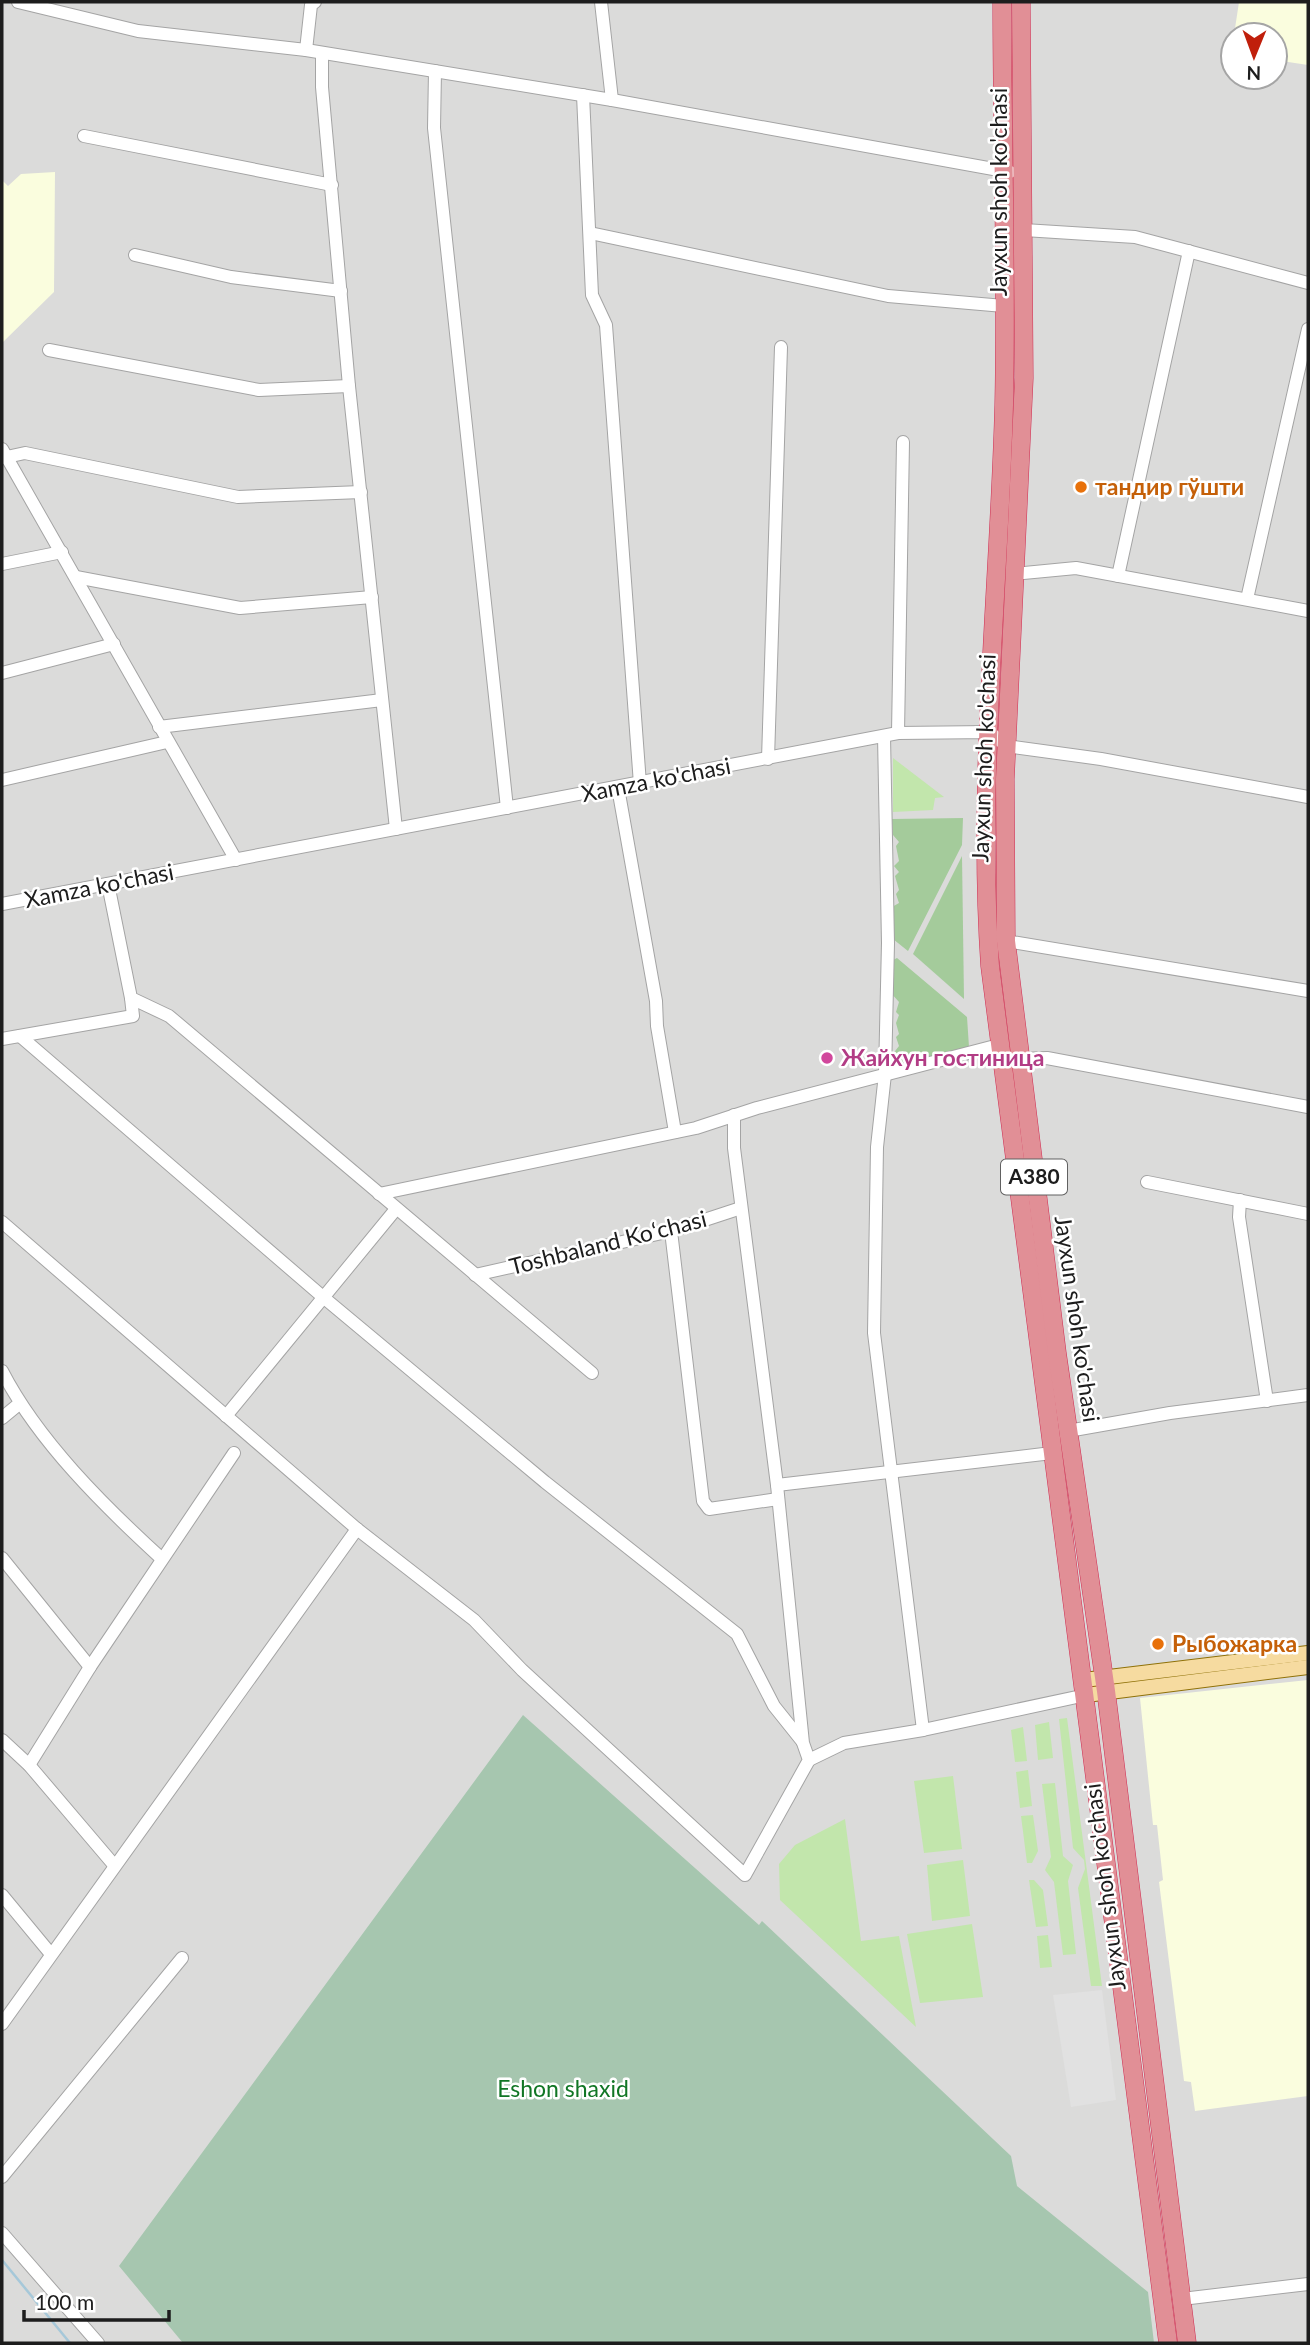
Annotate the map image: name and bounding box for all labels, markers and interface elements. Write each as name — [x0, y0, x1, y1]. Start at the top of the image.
north arrow — [1219, 21, 1289, 91]
text: N — [1246, 62, 1261, 85]
street label: Jayxun shoh ko'chasi — [984, 88, 1012, 296]
place label: тандир гўшти — [1095, 472, 1244, 500]
marker: тандир гўшти — [1073, 479, 1089, 495]
street label: Jayxun shoh ko'chasi — [965, 653, 1001, 863]
street label: Xamza ko'chasi — [579, 751, 733, 807]
street label: Xamza ko'chasi — [22, 857, 176, 913]
place label: Жайхун гостиница — [841, 1043, 1045, 1071]
marker: Жайхун гостиница — [819, 1050, 835, 1066]
road number: A380 — [1001, 1160, 1067, 1194]
street label: Toshbaland Koʻchasi — [506, 1204, 709, 1280]
street label: Jayxun shoh ko'chasi — [1050, 1214, 1106, 1424]
place label: Рыбожарка — [1172, 1629, 1297, 1657]
marker: Рыбожарка — [1150, 1636, 1166, 1652]
street label: Jayxun shoh ko'chasi — [1077, 1782, 1131, 1992]
park label: Eshon shaxid — [497, 2074, 629, 2102]
scale bar — [24, 2278, 170, 2322]
text: 100 m — [35, 2289, 94, 2314]

